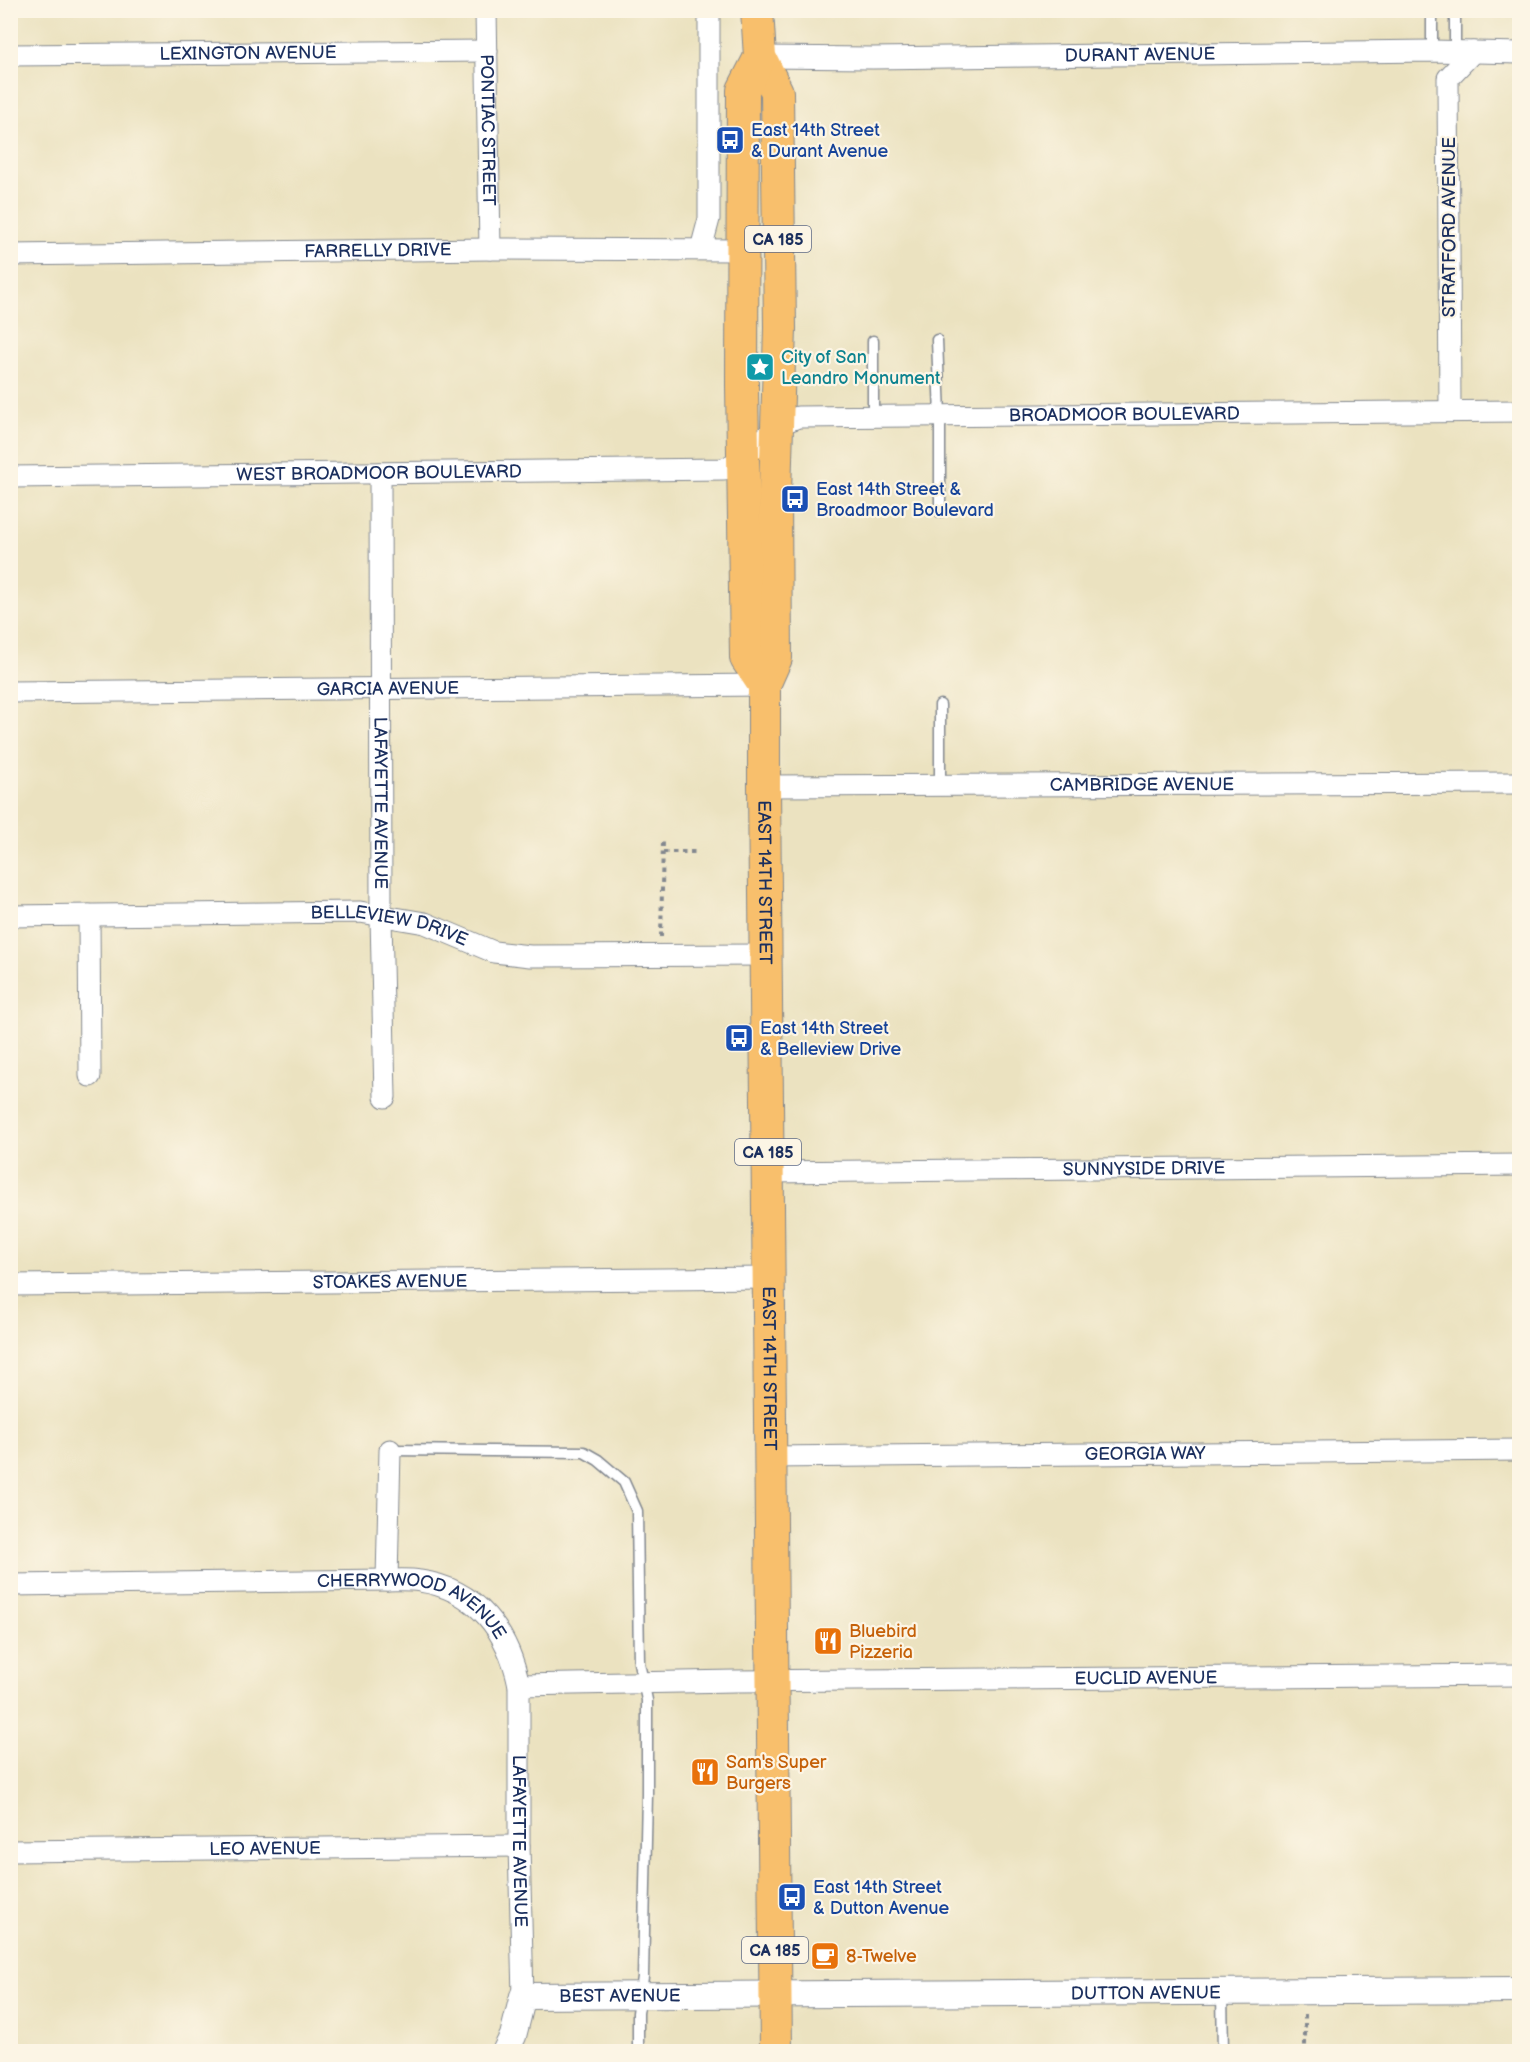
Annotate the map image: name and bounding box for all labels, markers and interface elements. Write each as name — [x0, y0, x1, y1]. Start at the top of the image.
street label: LEXINGTON AVENUE — [159, 42, 337, 65]
street label: DURANT AVENUE — [1065, 44, 1215, 67]
street label: PONTIAC STREET — [476, 54, 499, 206]
place label: East 14th Street & Durant Avenue — [751, 120, 889, 162]
bus stop icon: East 14th Street & Durant Avenue — [714, 124, 746, 156]
street label: STRATFORD AVENUE — [1439, 137, 1460, 317]
road number: CA 185 — [745, 226, 811, 252]
street label: FARRELLY DRIVE — [304, 239, 452, 262]
place label: City of San Leandro Monument — [781, 347, 941, 389]
place icon: City of San Leandro Monument — [744, 351, 776, 383]
street label: BROADMOOR BOULEVARD — [1009, 403, 1240, 426]
street label: WEST BROADMOOR BOULEVARD — [236, 461, 522, 485]
place label: East 14th Street & Broadmoor Boulevard — [816, 479, 994, 521]
bus stop icon: East 14th Street & Broadmoor Boulevard — [779, 483, 811, 515]
street label: GARCIA AVENUE — [317, 678, 459, 700]
street label: LAFAYETTE AVENUE — [370, 717, 391, 889]
street label: CAMBRIDGE AVENUE — [1050, 774, 1234, 796]
street label: EAST 14TH STREET — [753, 800, 776, 965]
street label: BELLEVIEW DRIVE — [310, 901, 471, 951]
place label: East 14th Street & Belleview Drive — [760, 1018, 901, 1060]
bus stop icon: East 14th Street & Belleview Drive — [723, 1022, 755, 1054]
road number: CA 185 — [735, 1139, 801, 1165]
street label: SUNNYSIDE DRIVE — [1063, 1158, 1225, 1180]
street label: STOAKES AVENUE — [313, 1271, 468, 1293]
street label: EAST 14TH STREET — [758, 1286, 780, 1451]
street label: GEORGIA WAY — [1085, 1443, 1206, 1465]
street label: CHERRYWOOD AVENUE — [317, 1570, 510, 1643]
place label: Bluebird Pizzeria — [849, 1621, 917, 1663]
restaurant icon: Bluebird Pizzeria — [812, 1625, 844, 1657]
street label: EUCLID AVENUE — [1074, 1667, 1218, 1689]
place label: Sam's Super Burgers — [726, 1752, 827, 1794]
street label: LAFAYETTE AVENUE — [508, 1755, 531, 1928]
restaurant icon: Sam's Super Burgers — [689, 1756, 721, 1788]
street label: LEO AVENUE — [209, 1838, 321, 1860]
place label: East 14th Street & Dutton Avenue — [813, 1877, 949, 1919]
bus stop icon: East 14th Street & Dutton Avenue — [776, 1881, 808, 1913]
road number: CA 185 — [742, 1937, 808, 1963]
cafe icon: 8-Twelve — [809, 1940, 841, 1972]
place label: 8-Twelve — [846, 1946, 917, 1967]
street label: DUTTON AVENUE — [1071, 1982, 1221, 2004]
street label: BEST AVENUE — [559, 1985, 681, 2007]

